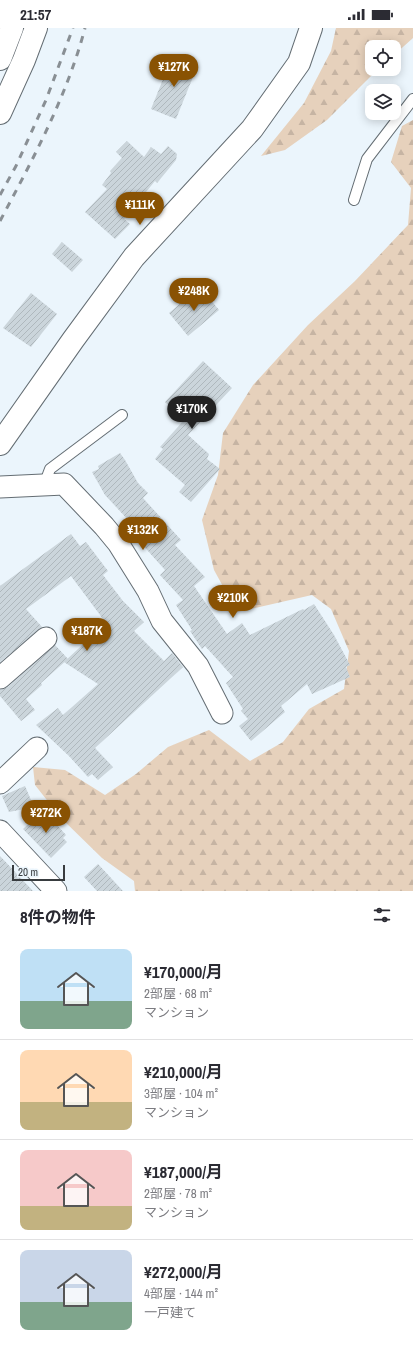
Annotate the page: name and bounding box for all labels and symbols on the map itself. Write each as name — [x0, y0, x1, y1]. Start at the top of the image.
pin: ¥127K — [146, 54, 202, 88]
pin: ¥111K — [112, 192, 168, 226]
pin: ¥248K — [166, 278, 222, 312]
pin: ¥170K — [164, 396, 220, 430]
pin: ¥132K — [115, 517, 171, 551]
pin: ¥210K — [205, 585, 261, 619]
pin: ¥187K — [59, 618, 115, 652]
pin: ¥272K — [18, 800, 74, 834]
scale bar — [12, 863, 65, 882]

